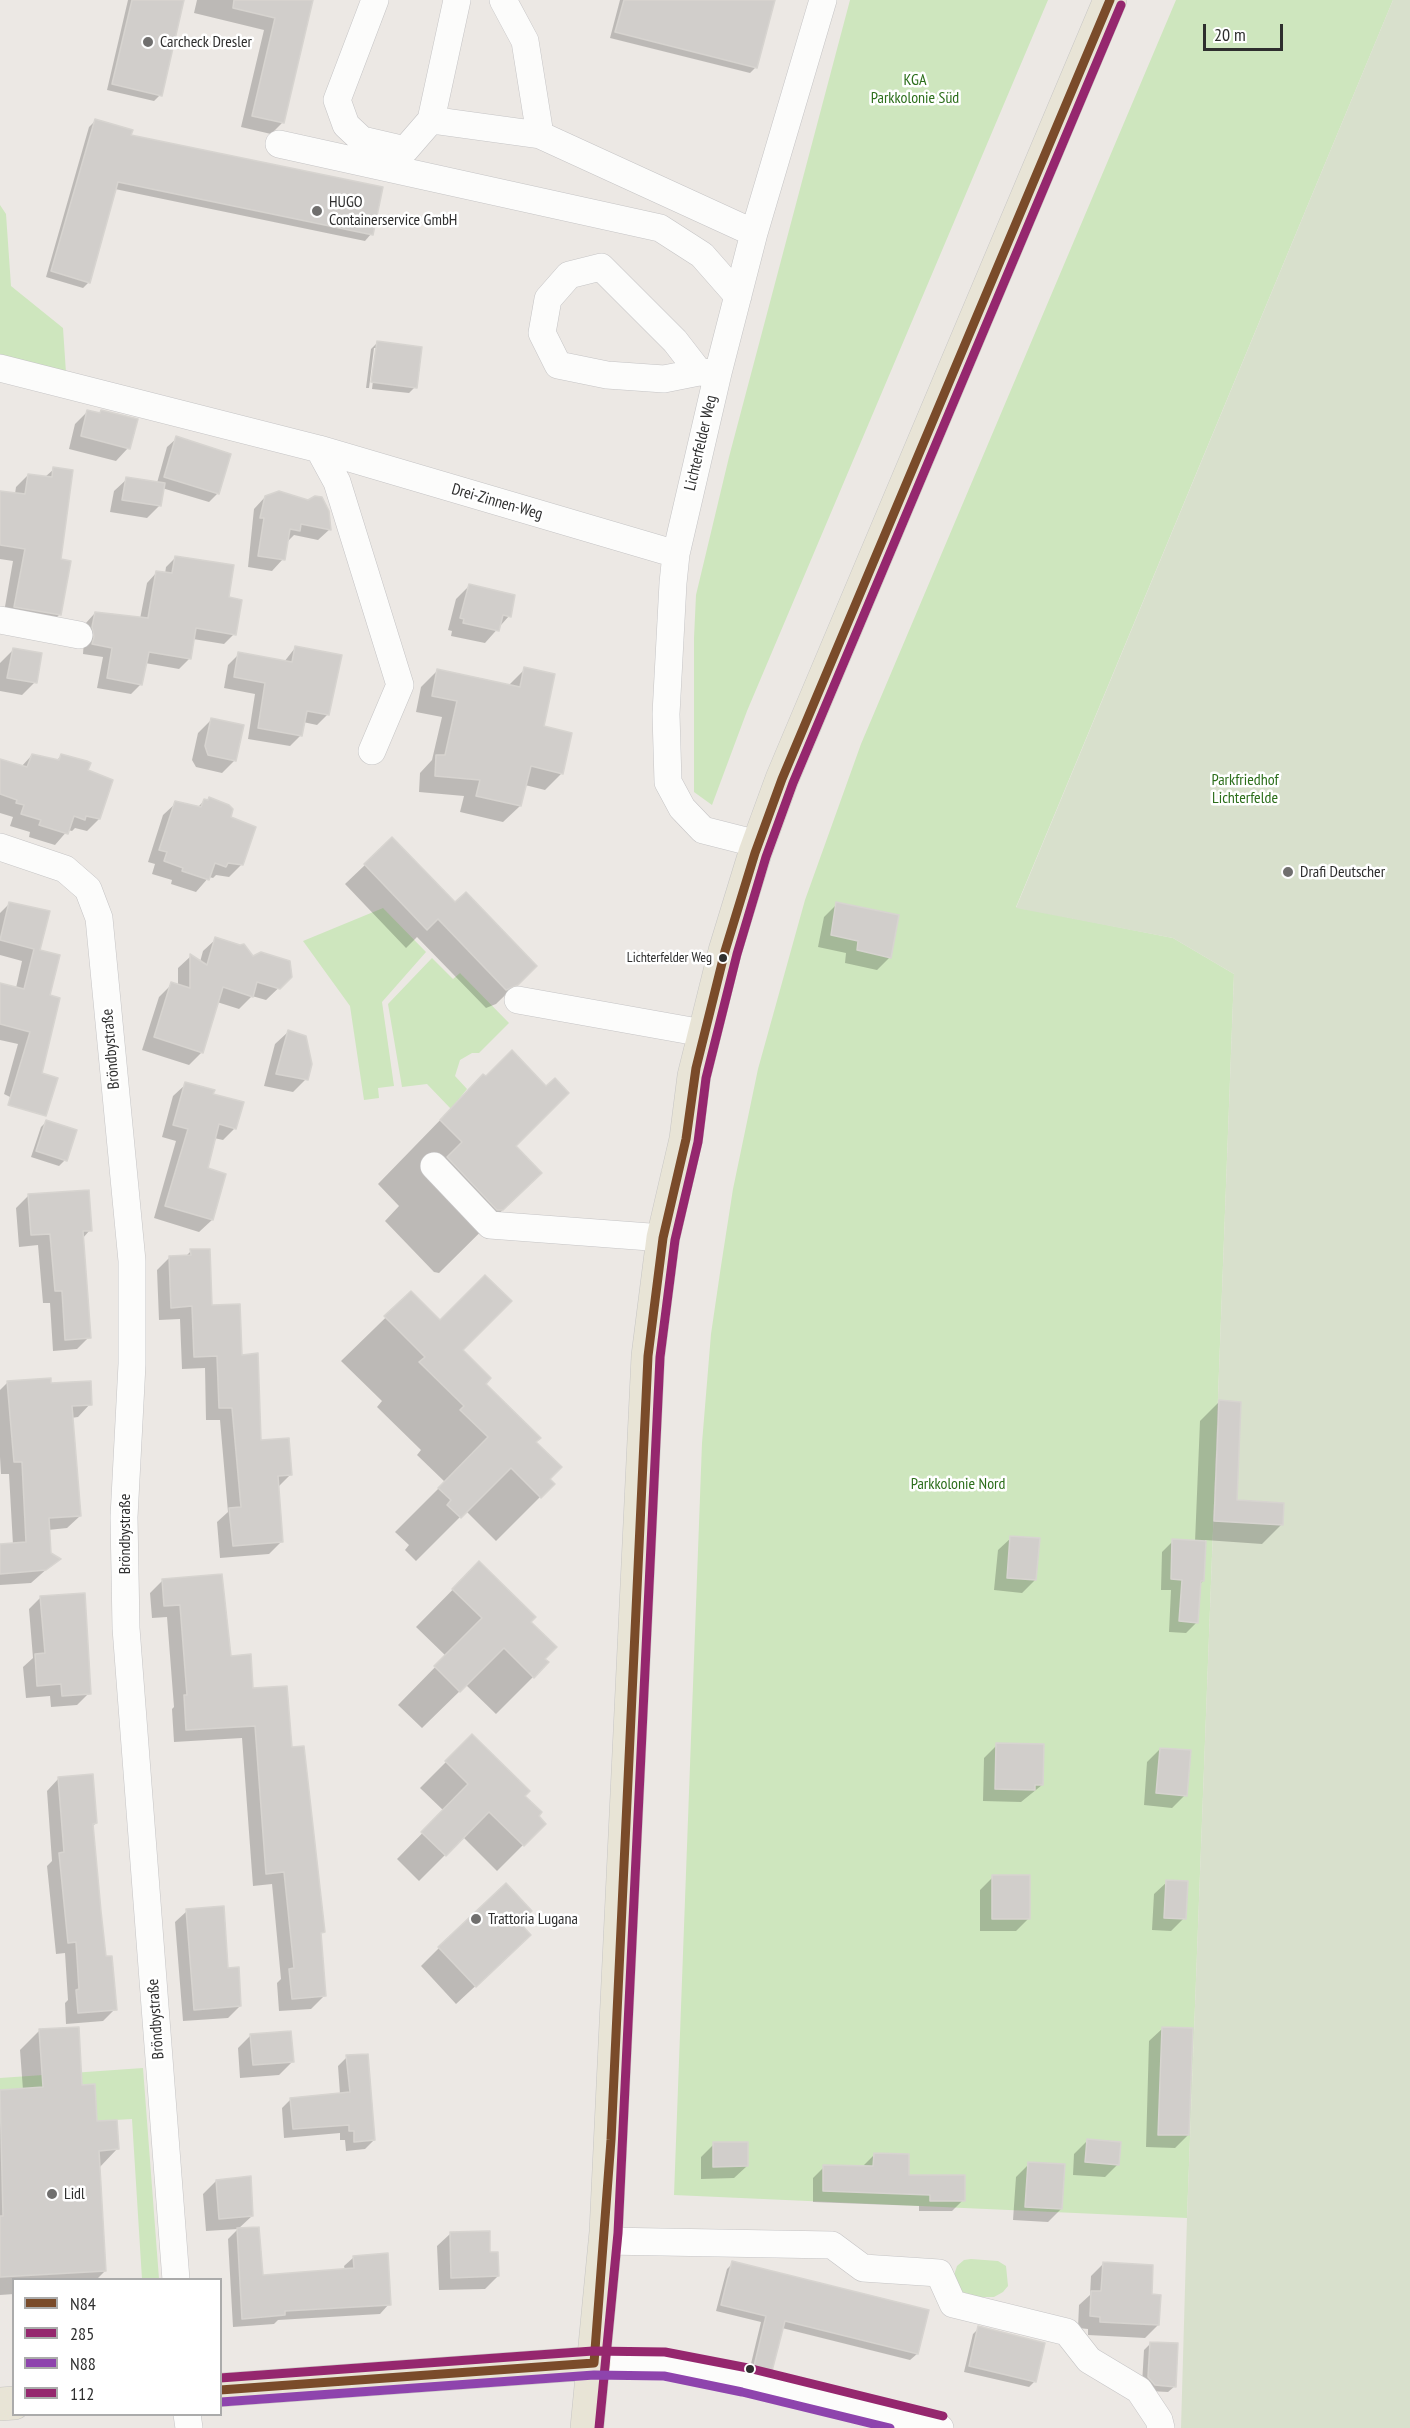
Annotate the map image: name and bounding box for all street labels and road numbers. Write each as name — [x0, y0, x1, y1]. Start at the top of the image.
street label: Lichterfelder Weg — [681, 393, 721, 493]
street label: Drei-Zinnen-Weg — [449, 480, 545, 524]
street label: Bröndbystraße — [98, 1008, 124, 1090]
street label: Bröndbystraße — [115, 1494, 135, 1574]
street label: Bröndbystraße — [144, 1978, 168, 2060]

